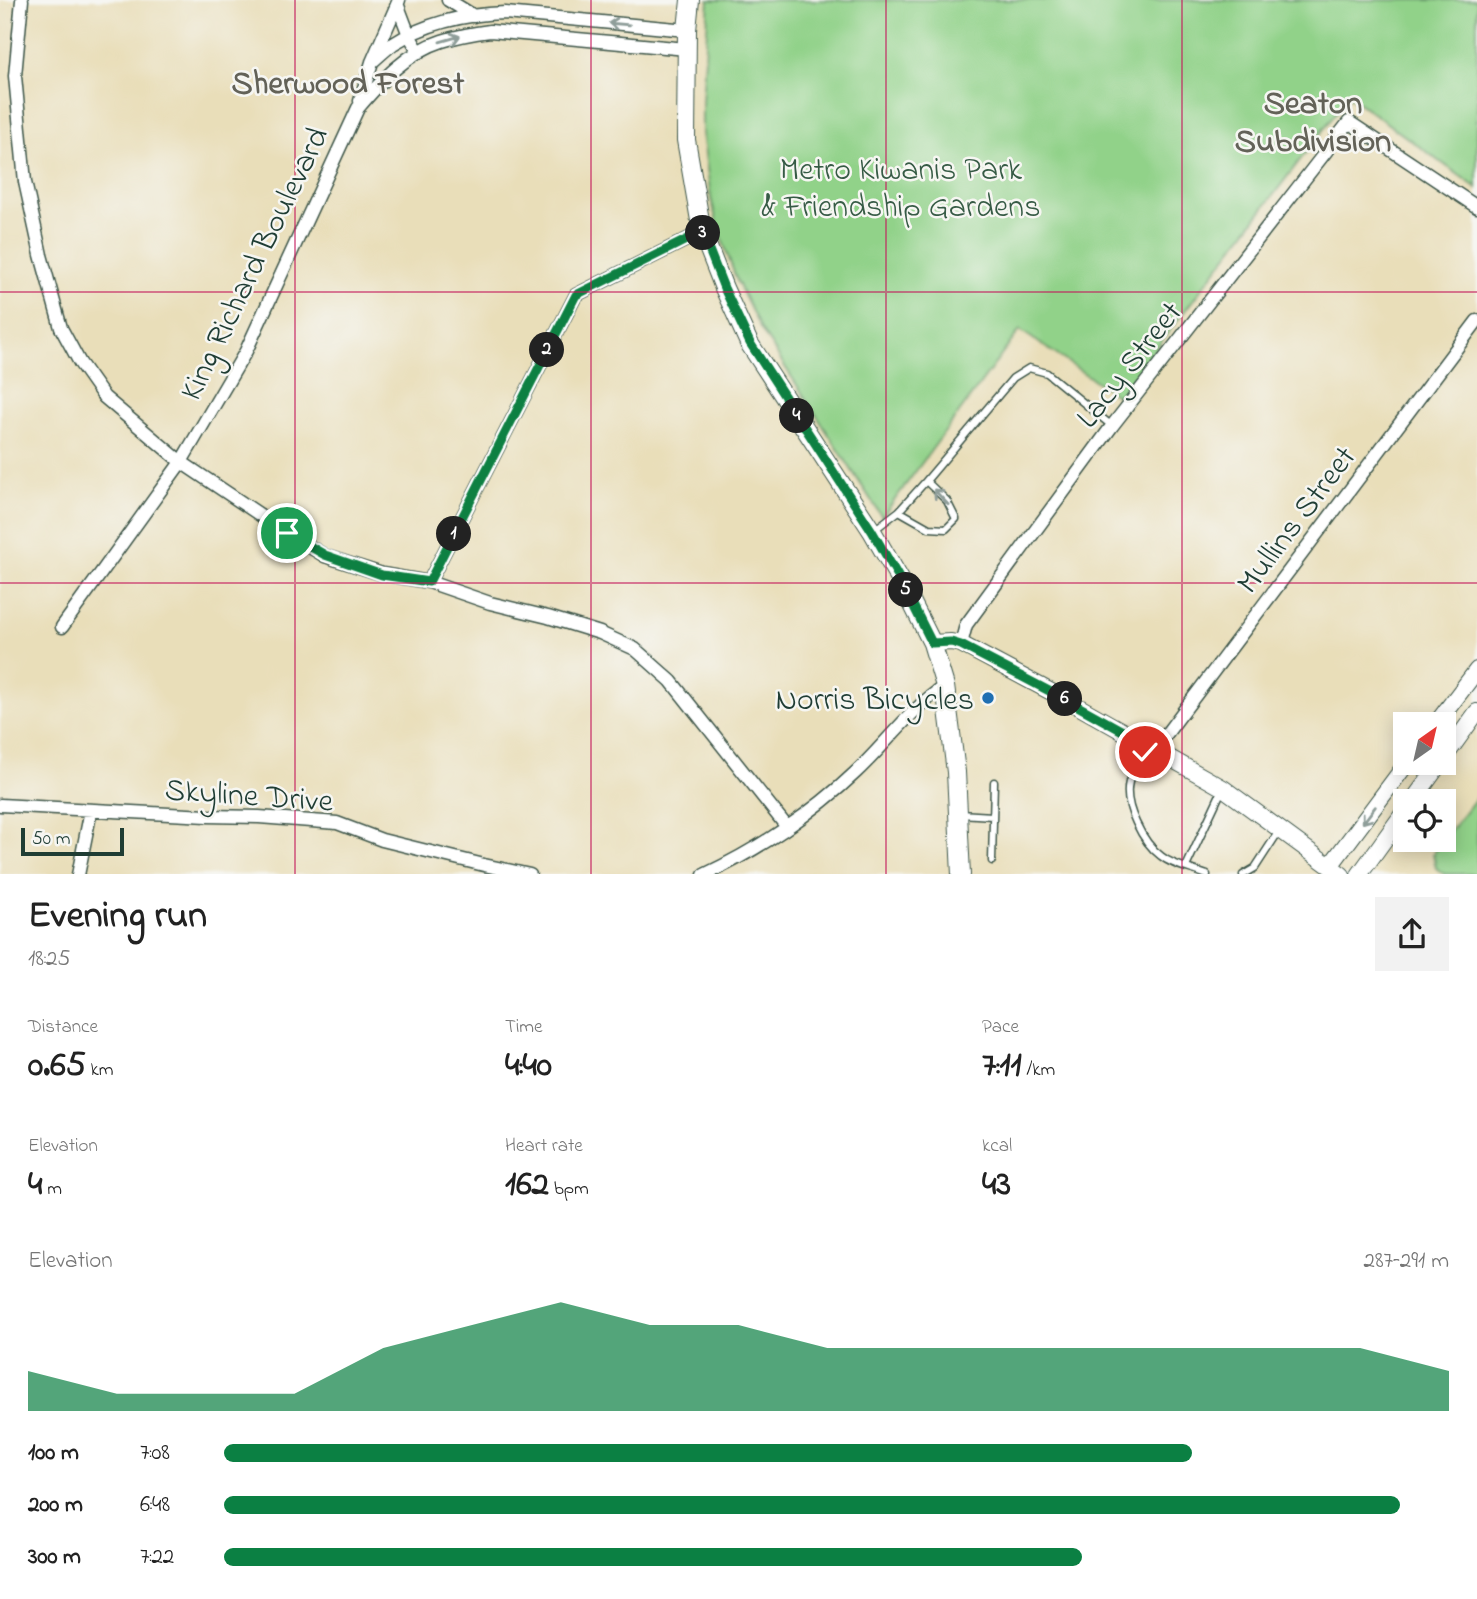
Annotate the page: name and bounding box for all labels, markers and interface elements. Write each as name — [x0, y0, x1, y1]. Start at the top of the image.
one-way arrow — [608, 17, 631, 30]
one-way arrow — [438, 32, 461, 45]
district label: Sherwood Forest — [232, 61, 465, 109]
district label: Seaton Subdivision — [1235, 81, 1391, 167]
street label: King Richard Boulevard — [169, 120, 343, 409]
park label: Metro Kiwanis Park & Friendship Gardens — [762, 148, 1040, 232]
pin: 3 — [686, 216, 720, 250]
text: 3 — [699, 219, 706, 246]
street label: Lacy Street — [1066, 292, 1196, 440]
pin: 2 — [530, 332, 564, 368]
text: 2 — [542, 336, 551, 363]
pin: 4 — [780, 398, 814, 434]
text: 4 — [793, 402, 800, 429]
street label: Mullins Street — [1226, 437, 1369, 605]
one-way arrow — [933, 489, 950, 506]
pin — [257, 503, 317, 563]
icon: arrive — [268, 514, 306, 552]
pin: 1 — [436, 516, 472, 552]
text: 1 — [450, 520, 457, 547]
pin: 5 — [888, 572, 923, 608]
text: 5 — [900, 576, 911, 603]
place label: Norris Bicycles — [775, 678, 974, 725]
pin: 6 — [1048, 682, 1082, 716]
text: 6 — [1060, 685, 1069, 712]
marker: Norris Bicycles — [980, 690, 996, 706]
north arrow — [1393, 712, 1456, 775]
map controls — [1393, 712, 1456, 852]
pin — [1115, 722, 1175, 782]
icon: check — [1126, 733, 1164, 771]
street label: Skyline Drive — [163, 768, 335, 827]
button: locate — [1393, 789, 1456, 852]
one-way arrow — [1362, 805, 1377, 824]
scale bar — [21, 825, 124, 857]
text: 50 m — [32, 826, 71, 853]
text: Evening run — [28, 889, 207, 945]
button: share — [1375, 897, 1449, 971]
text: 18:25 — [28, 943, 70, 976]
text: Distance — [28, 1014, 98, 1041]
text: Time — [505, 1014, 543, 1041]
text: Pace — [982, 1014, 1019, 1041]
text: 0.65 — [28, 1041, 86, 1092]
text: 4:40 — [505, 1041, 552, 1092]
text: 7:11 — [982, 1041, 1022, 1092]
text: km — [86, 1057, 114, 1084]
text: /km — [1022, 1057, 1055, 1084]
text: Elevation — [28, 1133, 98, 1160]
text: Heart rate — [505, 1133, 583, 1160]
text: kcal — [982, 1133, 1012, 1160]
text: 4 — [28, 1160, 42, 1211]
text: 162 — [505, 1160, 549, 1211]
text: 43 — [982, 1160, 1011, 1211]
text: m — [42, 1176, 62, 1203]
text: bpm — [549, 1176, 589, 1203]
text: Elevation — [28, 1245, 113, 1278]
text: 287–291 m — [1364, 1245, 1449, 1278]
text: 100 m — [28, 1437, 79, 1470]
text: 7:08 — [140, 1437, 170, 1470]
text: 200 m — [28, 1489, 83, 1522]
text: 6:48 — [140, 1489, 170, 1522]
text: 300 m — [28, 1541, 81, 1574]
text: 7:22 — [140, 1541, 174, 1574]

